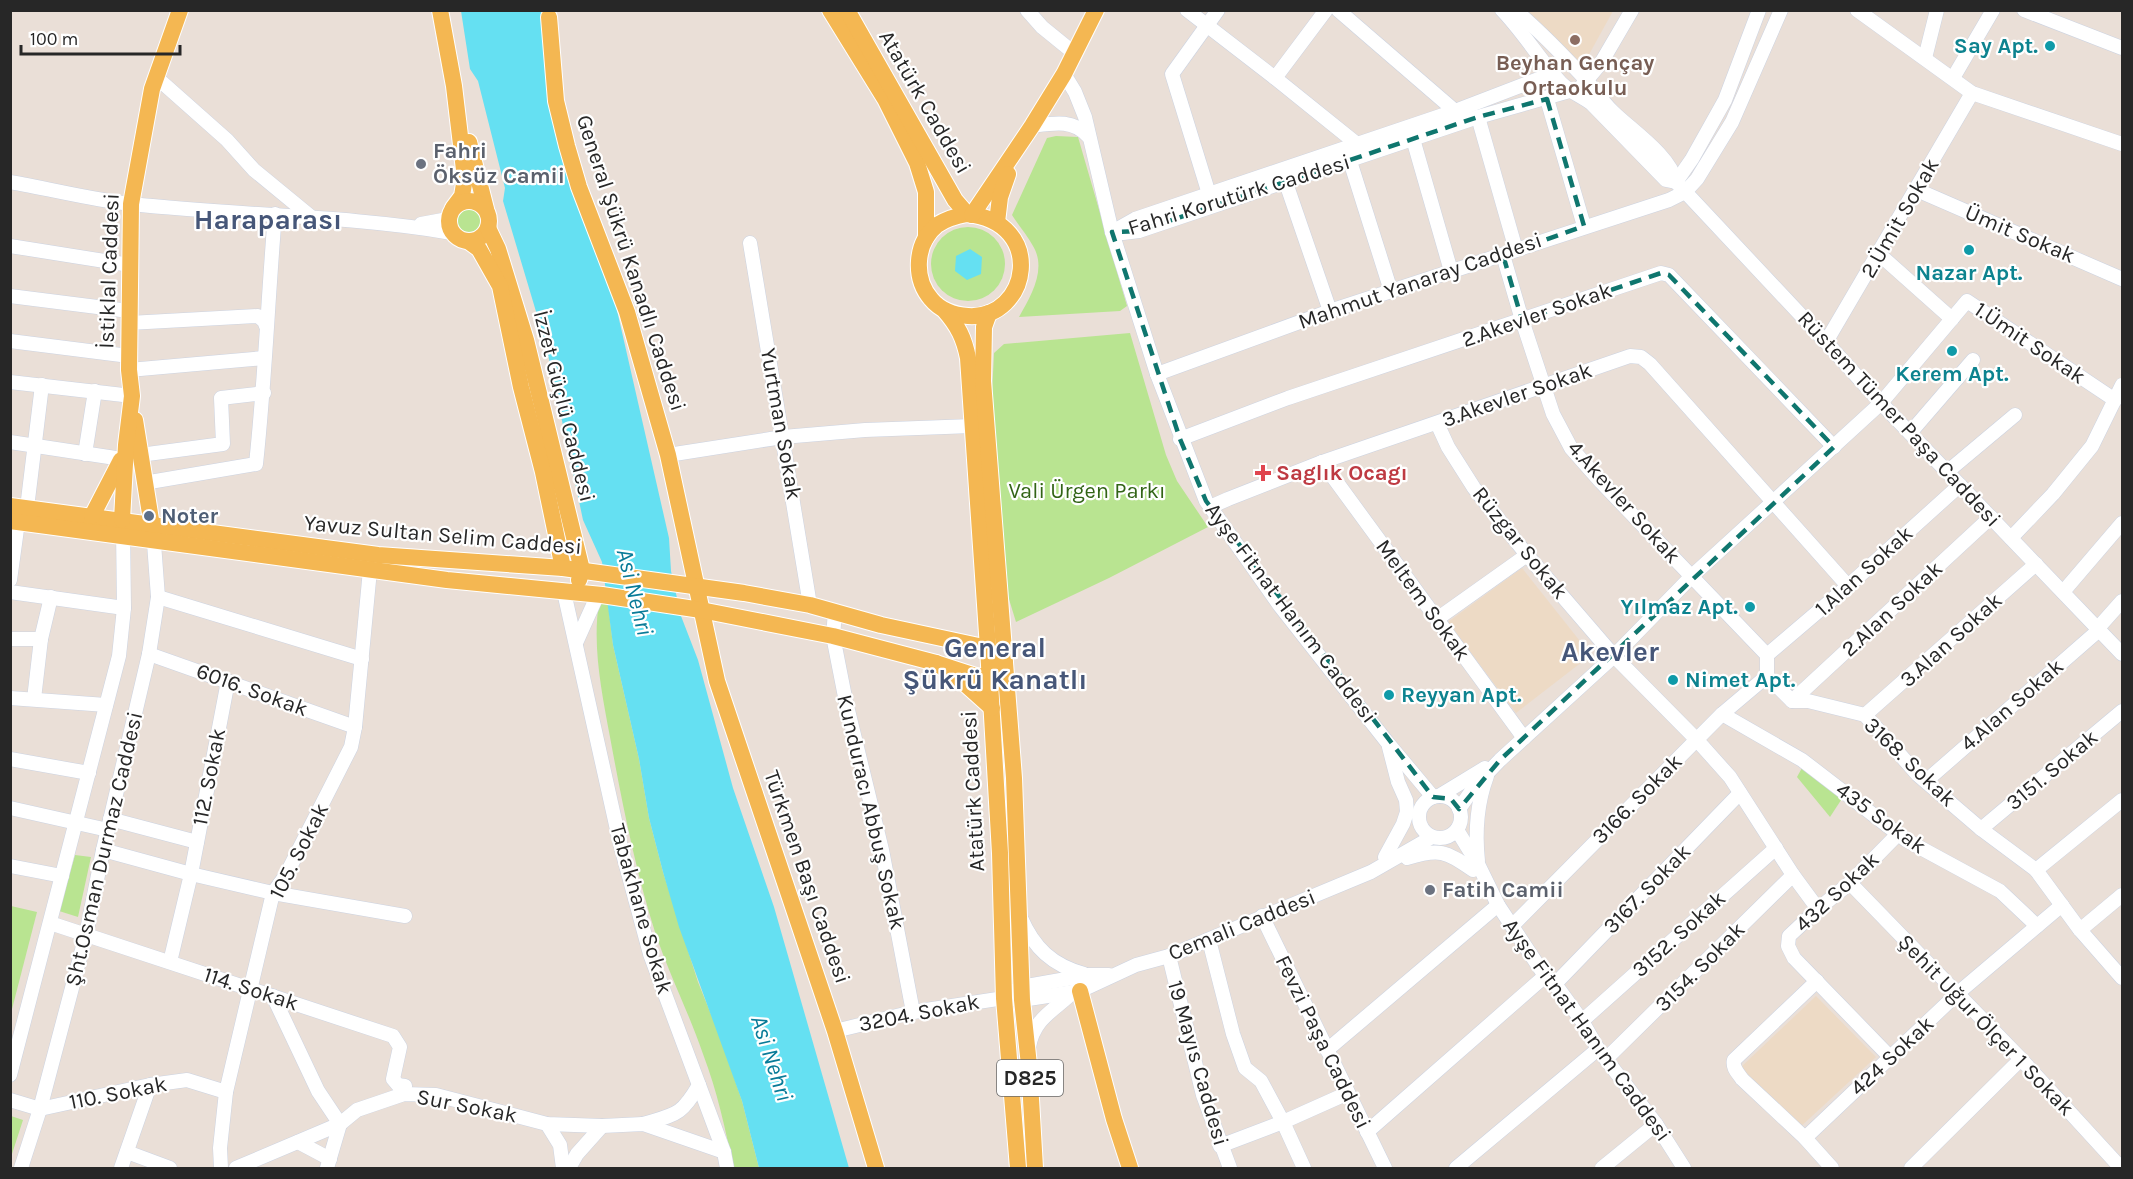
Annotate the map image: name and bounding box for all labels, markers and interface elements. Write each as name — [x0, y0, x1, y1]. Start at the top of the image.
scale bar — [21, 18, 180, 56]
street label: Atatürk Caddesi — [873, 26, 977, 178]
text: 100 m — [30, 28, 78, 50]
marker: Beyhan Gençay Ortaokulu — [1568, 33, 1582, 47]
place label: Say Apt. — [1954, 33, 2038, 59]
marker: Say Apt. — [2043, 39, 2057, 53]
place label: Beyhan Gençay Ortaokulu — [1496, 50, 1654, 101]
street label: General Şükrü Kanadlı Caddesi — [571, 112, 691, 414]
place label: Fahri Öksüz Camii — [433, 138, 565, 189]
street label: Fahri Korutürk Caddesi — [1125, 149, 1353, 241]
street label: 2.Ümit Sokak — [1855, 154, 1945, 282]
marker: Fahri Öksüz Camii — [414, 157, 428, 171]
street label: İstiklal Caddesi — [93, 193, 125, 349]
street label: Ümit Sokak — [1961, 199, 2079, 269]
district label: Haraparası — [194, 203, 342, 236]
street label: Mahmut Yanaray Caddesi — [1295, 227, 1545, 335]
marker: Nazar Apt. — [1962, 243, 1976, 257]
place label: Nazar Apt. — [1915, 260, 2023, 286]
street label: 2.Akevler Sokak — [1459, 277, 1615, 353]
street label: 1.Ümit Sokak — [1969, 296, 2091, 390]
street label: Rüstem Tümer Paşa Caddesi — [1792, 306, 2006, 532]
street label: İzzet Güçlü Caddesi — [528, 308, 600, 504]
marker: Kerem Apt. — [1945, 344, 1959, 358]
street label: Yurtman Sokak — [755, 346, 807, 502]
street label: 3.Akevler Sokak — [1438, 357, 1596, 433]
place label: Kerem Apt. — [1895, 361, 2009, 387]
street label: 4.Akevler Sokak — [1562, 435, 1686, 569]
place label: Saglık Ocagı — [1276, 460, 1408, 486]
marker: Saglık Ocagı — [1254, 464, 1272, 482]
park label: Vali Ürgen Parkı — [1008, 478, 1166, 504]
street label: Rüzgar Sokak — [1467, 482, 1573, 604]
street label: Ayşe Fitnat Hanım Caddesi — [1200, 498, 1382, 728]
place label: Noter — [161, 503, 219, 529]
marker: Noter — [142, 509, 156, 523]
street label: Yavuz Sultan Selim Caddesi — [303, 510, 583, 560]
street label: 1.Alan Sokak — [1810, 520, 1918, 622]
street label: Meltem Sokak — [1370, 534, 1476, 666]
water label: Asi Nehri — [611, 545, 659, 639]
street label: 2.Alan Sokak — [1836, 556, 1948, 662]
street label: 3.Alan Sokak — [1895, 587, 2007, 693]
place label: Yılmaz Apt. — [1620, 594, 1738, 620]
marker: Yılmaz Apt. — [1743, 600, 1757, 614]
district label: General Şükrü Kanatlı — [903, 631, 1087, 696]
district label: Akevler — [1561, 635, 1659, 668]
street label: 4.Alan Sokak — [1955, 653, 2069, 757]
street label: 6016. Sokak — [193, 658, 311, 722]
place label: Nimet Apt. — [1685, 667, 1796, 693]
marker: Nimet Apt. — [1666, 673, 1680, 687]
place label: Reyyan Apt. — [1401, 682, 1522, 708]
marker: Reyyan Apt. — [1382, 688, 1396, 702]
street label: Kunduracı Abbuş Sokak — [831, 692, 911, 932]
street label: Şht.Osman Durmaz Caddesi — [60, 709, 148, 989]
street label: Atatürk Caddesi — [956, 710, 990, 872]
street label: 3168. Sokak — [1859, 712, 1961, 812]
street label: 3151. Sokak — [2001, 724, 2103, 816]
street label: 112. Sokak — [187, 726, 231, 828]
street label: 3166. Sokak — [1586, 748, 1688, 850]
street label: Türkmen Başı Caddesi — [758, 767, 856, 987]
street label: 435 Sokak — [1831, 777, 1931, 859]
street label: 105. Sokak — [264, 799, 334, 903]
street label: Tabakhane Sokak — [604, 821, 678, 997]
street label: 3167. Sokak — [1598, 839, 1696, 939]
street label: 432 Sokak — [1790, 847, 1884, 937]
place label: Fatih Camii — [1442, 877, 1564, 903]
marker: Fatih Camii — [1423, 883, 1437, 897]
street label: Cemali Caddesi — [1165, 884, 1319, 966]
street label: 3152. Sokak — [1627, 885, 1731, 983]
street label: Ayşe Fitnat Hanım Caddesi — [1497, 913, 1677, 1147]
street label: 3154. Sokak — [1650, 917, 1750, 1017]
street label: Şehit Uğur Ölçer 1 Sokak — [1893, 929, 2079, 1121]
street label: Fevzi Paşa Caddesi — [1270, 951, 1376, 1133]
street label: 114. Sokak — [200, 961, 302, 1017]
street label: 19 Mayıs Caddesi — [1162, 977, 1234, 1149]
street label: 3204. Sokak — [856, 989, 982, 1037]
water label: Asi Nehri — [745, 1011, 799, 1105]
street label: 424 Sokak — [1845, 1011, 1939, 1101]
road number: D825 — [997, 1060, 1063, 1096]
street label: 110. Sokak — [67, 1071, 169, 1115]
street label: Sur Sokak — [414, 1084, 520, 1128]

